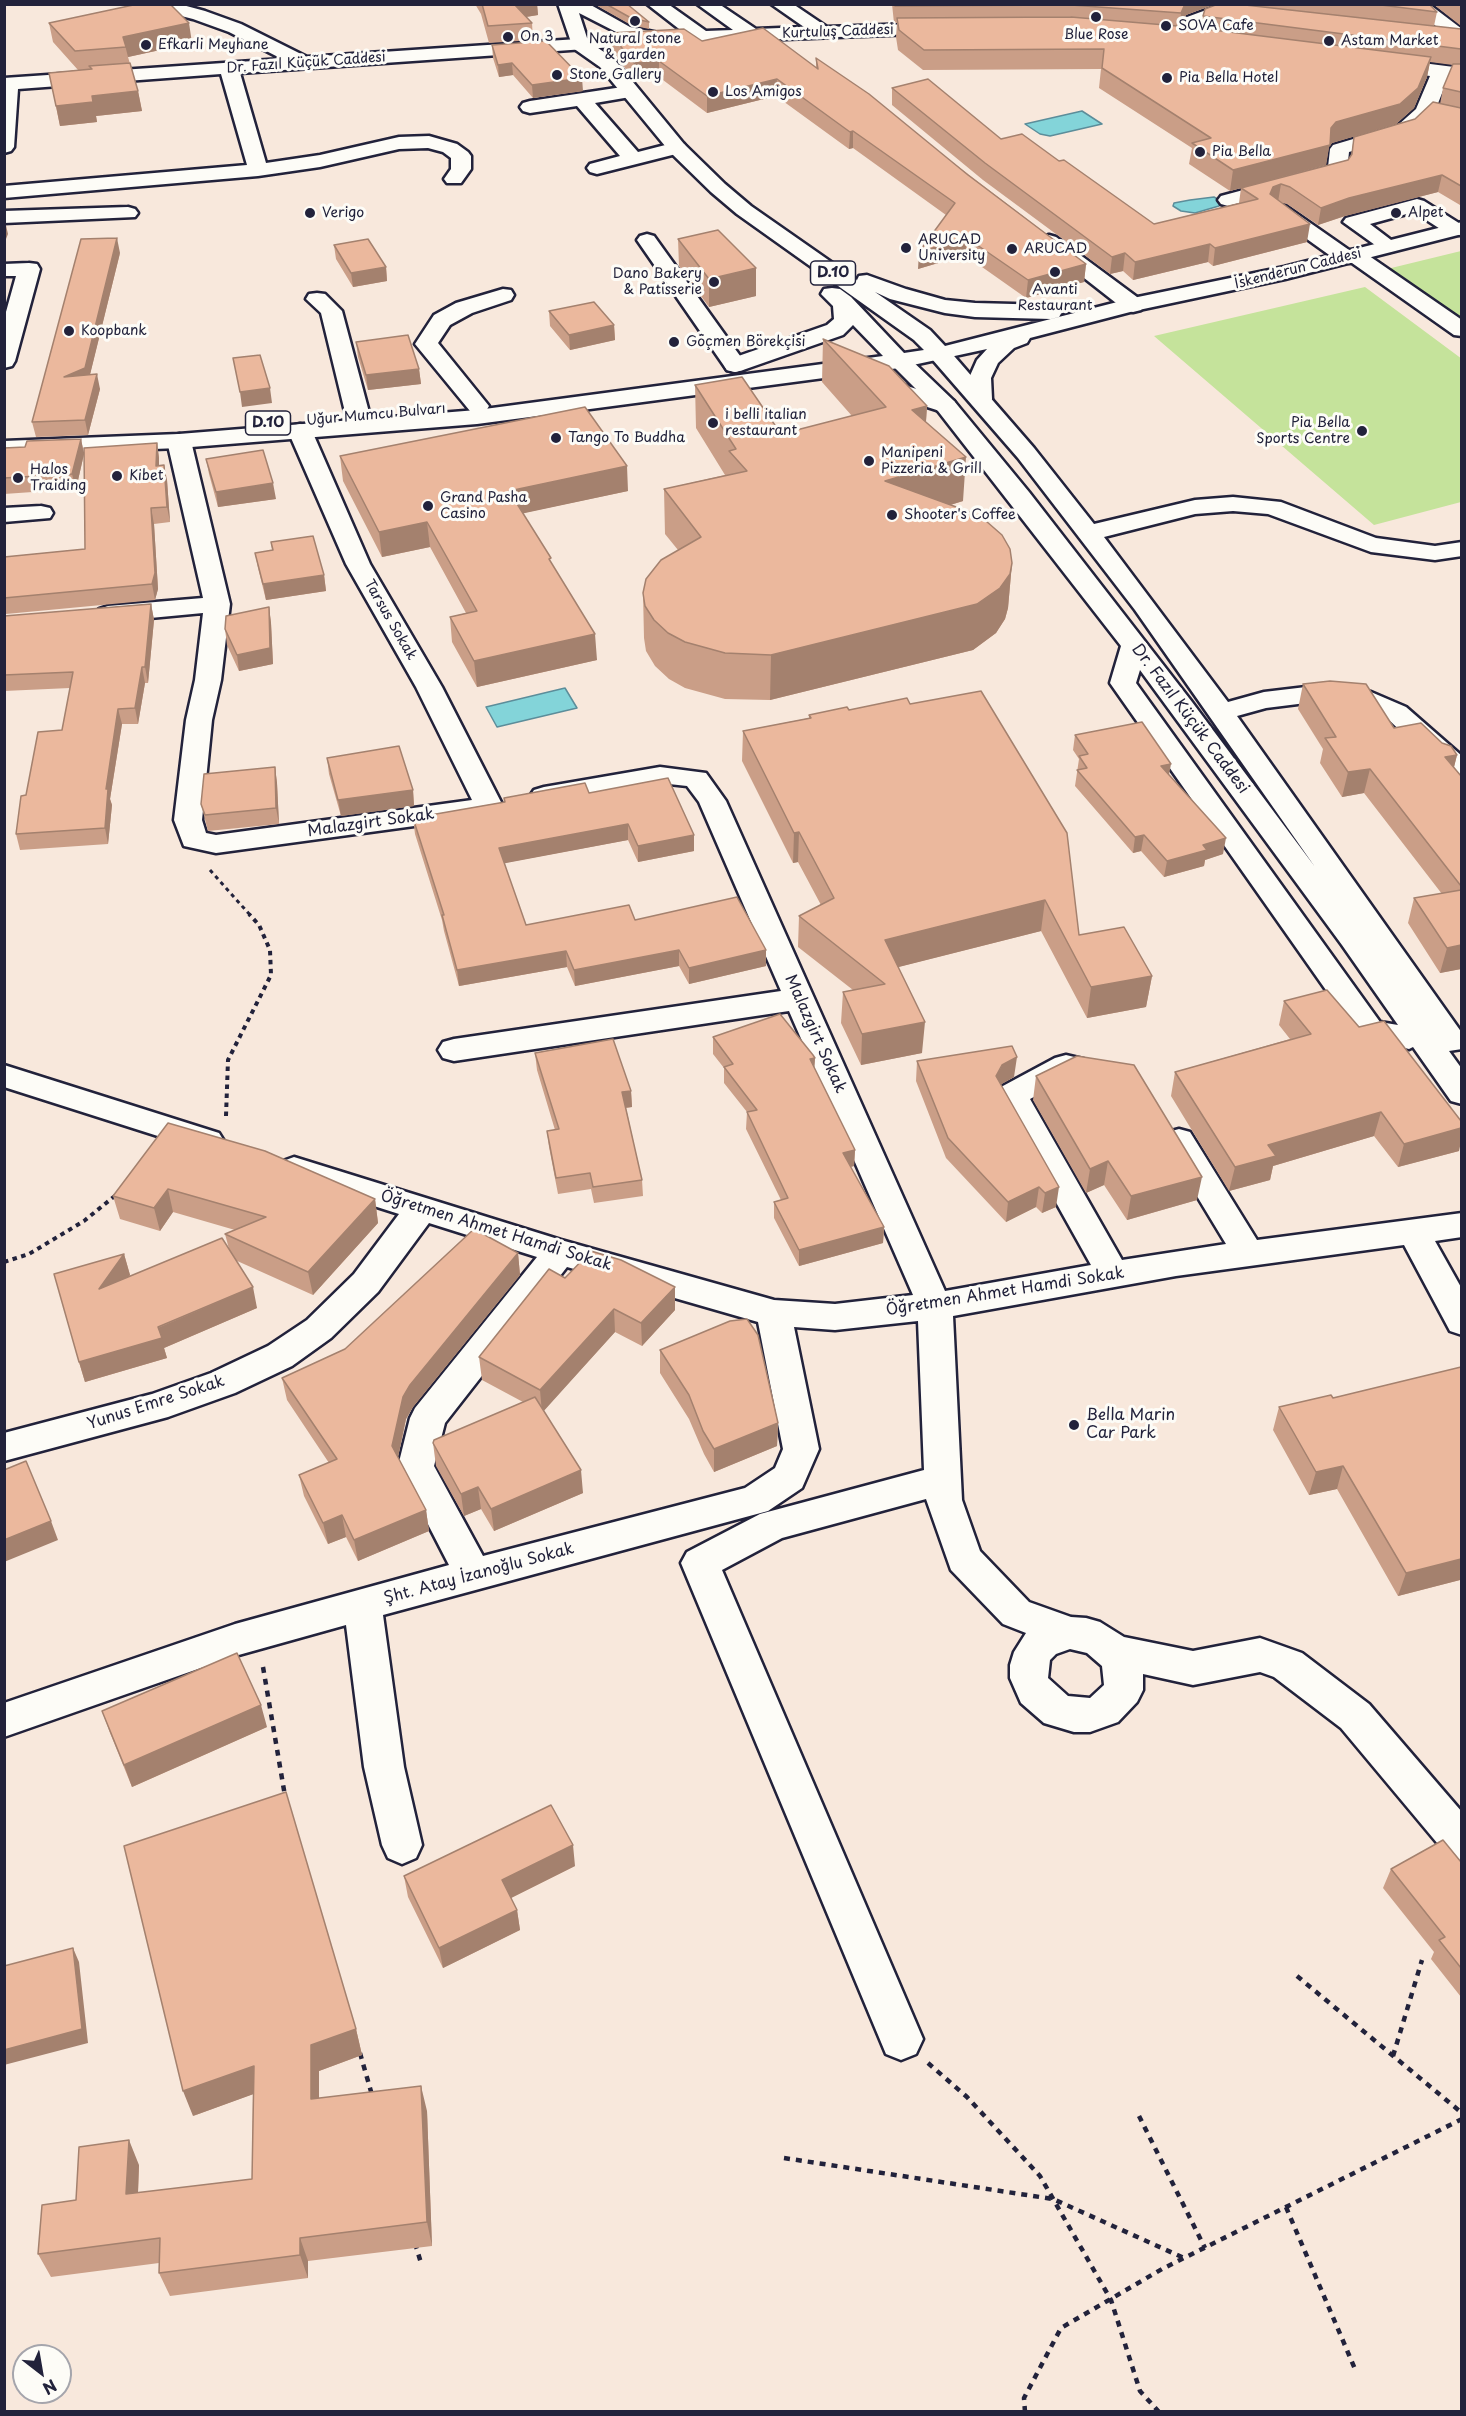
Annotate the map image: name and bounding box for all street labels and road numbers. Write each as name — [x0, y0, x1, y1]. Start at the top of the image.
street label: Kurtuluş Caddesi — [782, 22, 894, 42]
street label: Dr. Fazıl Küçük Caddesi — [226, 49, 386, 77]
street label: İskenderun Caddesi — [1233, 245, 1363, 293]
road number: D.10 — [810, 261, 856, 285]
street label: Uğur Mumcu Bulvarı — [306, 401, 446, 429]
road number: D.10 — [246, 411, 290, 435]
street label: Tarsus Sokak — [360, 577, 420, 663]
street label: Dr. Fazıl Küçük Caddesi — [1127, 640, 1253, 798]
street label: Malazgirt Sokak — [306, 805, 436, 841]
street label: Malazgirt Sokak — [780, 972, 850, 1096]
street label: Öğretmen Ahmet Hamdi Sokak — [378, 1187, 614, 1275]
street label: Öğretmen Ahmet Hamdi Sokak — [884, 1264, 1126, 1320]
street label: Yunus Emre Sokak — [85, 1372, 227, 1434]
street label: Şht. Atay İzanoğlu Sokak — [382, 1539, 576, 1609]

